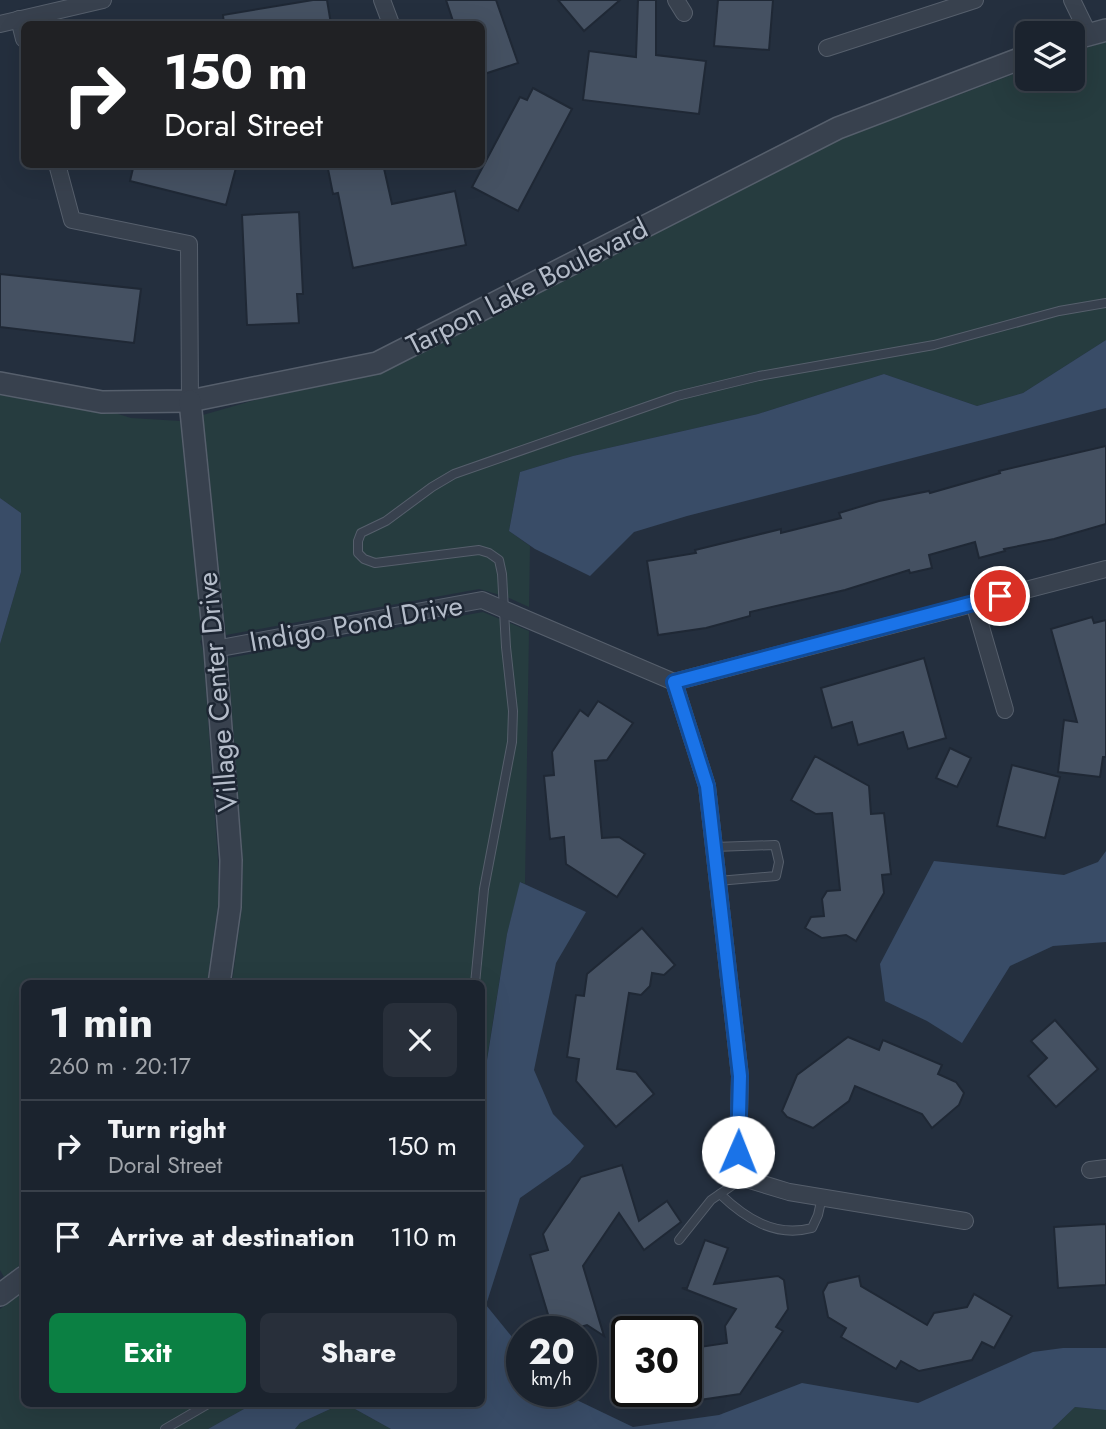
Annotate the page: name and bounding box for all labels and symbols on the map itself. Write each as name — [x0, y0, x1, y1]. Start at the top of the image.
street label: Tarpon Lake Boulevard — [399, 208, 655, 365]
pin — [970, 566, 1030, 626]
street label: Village Center Drive — [187, 570, 248, 814]
street label: Indigo Pond Drive — [246, 585, 466, 662]
position arrow — [701, 1115, 775, 1189]
speed limit sign: 30 — [611, 1316, 702, 1407]

